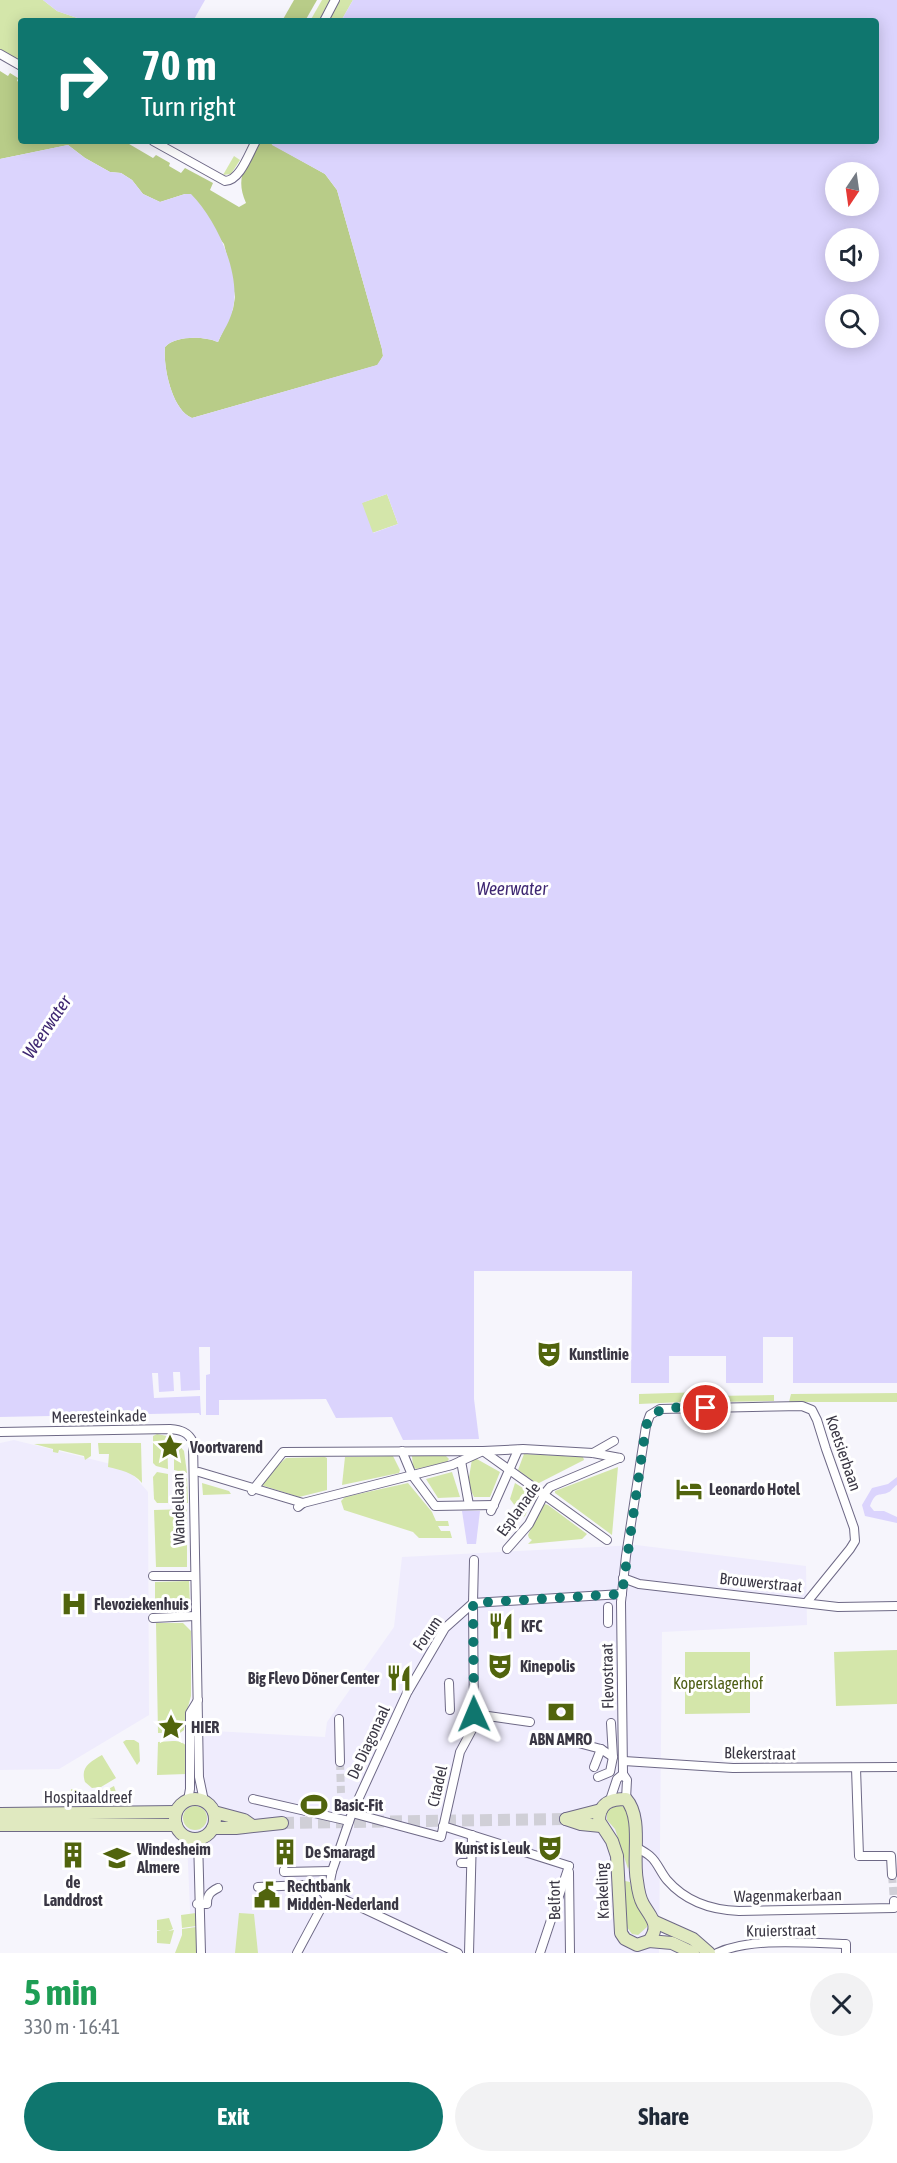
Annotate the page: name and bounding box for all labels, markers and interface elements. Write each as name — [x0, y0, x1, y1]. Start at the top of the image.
text: 70 m — [141, 41, 216, 89]
icon: right — [42, 42, 120, 120]
text: Turn right — [141, 91, 236, 122]
north arrow — [825, 162, 879, 216]
map controls — [825, 162, 879, 348]
button: sound — [825, 228, 879, 282]
button: search — [825, 294, 879, 348]
water label: Weerwater — [476, 878, 548, 899]
water label: Weerwater — [18, 991, 76, 1062]
theatre icon: Kunstlinie — [534, 1339, 564, 1369]
place label: Kunstlinie — [569, 1345, 629, 1363]
pin — [680, 1382, 731, 1433]
icon: arrive — [689, 1391, 722, 1424]
street label: Meeresteinkade — [51, 1406, 147, 1426]
street label: Koetsierbaan — [823, 1413, 865, 1493]
place icon: Voortvarend — [155, 1432, 185, 1462]
place label: Voortvarend — [189, 1438, 263, 1456]
street label: Wandellaan — [168, 1473, 188, 1545]
hotel icon: Leonardo Hotel — [674, 1474, 704, 1504]
street label: Esplanade — [493, 1479, 544, 1540]
place label: Leonardo Hotel — [709, 1480, 801, 1498]
street label: Brouwerstraat — [719, 1569, 804, 1595]
hospital icon: Flevoziekenhuis — [59, 1589, 89, 1619]
place label: Flevoziekenhuis — [94, 1595, 189, 1613]
restaurant icon: KFC — [486, 1611, 516, 1641]
street label: Forum — [409, 1612, 445, 1654]
place label: KFC — [521, 1617, 543, 1635]
street label: Flevostraat — [597, 1643, 617, 1709]
theatre icon: Kinepolis — [485, 1651, 515, 1681]
place label: Kinepolis — [520, 1657, 576, 1675]
restaurant icon: Big Flevo Döner Center — [384, 1663, 414, 1693]
place label: Big Flevo Döner Center — [248, 1669, 379, 1687]
park label: Koperslagerhof — [673, 1674, 764, 1693]
position arrow — [442, 1682, 506, 1746]
bank icon: ABN AMRO — [546, 1697, 576, 1727]
street label: De Diagonaal — [343, 1702, 394, 1782]
place icon: HIER — [156, 1712, 186, 1742]
place label: HIER — [191, 1718, 219, 1736]
place label: ABN AMRO — [529, 1730, 592, 1748]
street label: Blekerstraat — [724, 1743, 796, 1763]
street label: Citadel — [424, 1763, 451, 1809]
street label: Hospitaaldreef — [44, 1788, 133, 1807]
sports icon: Basic-Fit — [299, 1790, 329, 1820]
place label: Basic-Fit — [334, 1796, 383, 1814]
theatre icon: Kunst is Leuk — [535, 1833, 565, 1863]
building icon: De Smaragd — [270, 1837, 300, 1867]
place label: Kunst is Leuk — [455, 1839, 531, 1857]
building icon: de Landdrost — [58, 1840, 88, 1870]
place label: Windesheim Almere — [136, 1840, 211, 1876]
school or university icon: Windesheim Almere — [102, 1843, 132, 1873]
place label: De Smaragd — [305, 1843, 375, 1861]
street label: Krakeling — [592, 1862, 613, 1919]
place label: de Landdrost — [43, 1873, 103, 1909]
place label: Rechtbank Midden-Nederland — [287, 1877, 399, 1913]
street label: Belfort — [545, 1879, 563, 1920]
public building icon: Rechtbank Midden-Nederland — [252, 1880, 282, 1910]
street label: Wagenmakerbaan — [734, 1885, 842, 1906]
street label: Kruierstraat — [746, 1920, 817, 1940]
text: 5 min — [24, 1971, 98, 2013]
button: close — [810, 1973, 873, 2036]
text: 330 m · 16:41 — [24, 2015, 120, 2038]
button: Exit — [24, 2082, 443, 2151]
button: Share — [455, 2082, 873, 2151]

